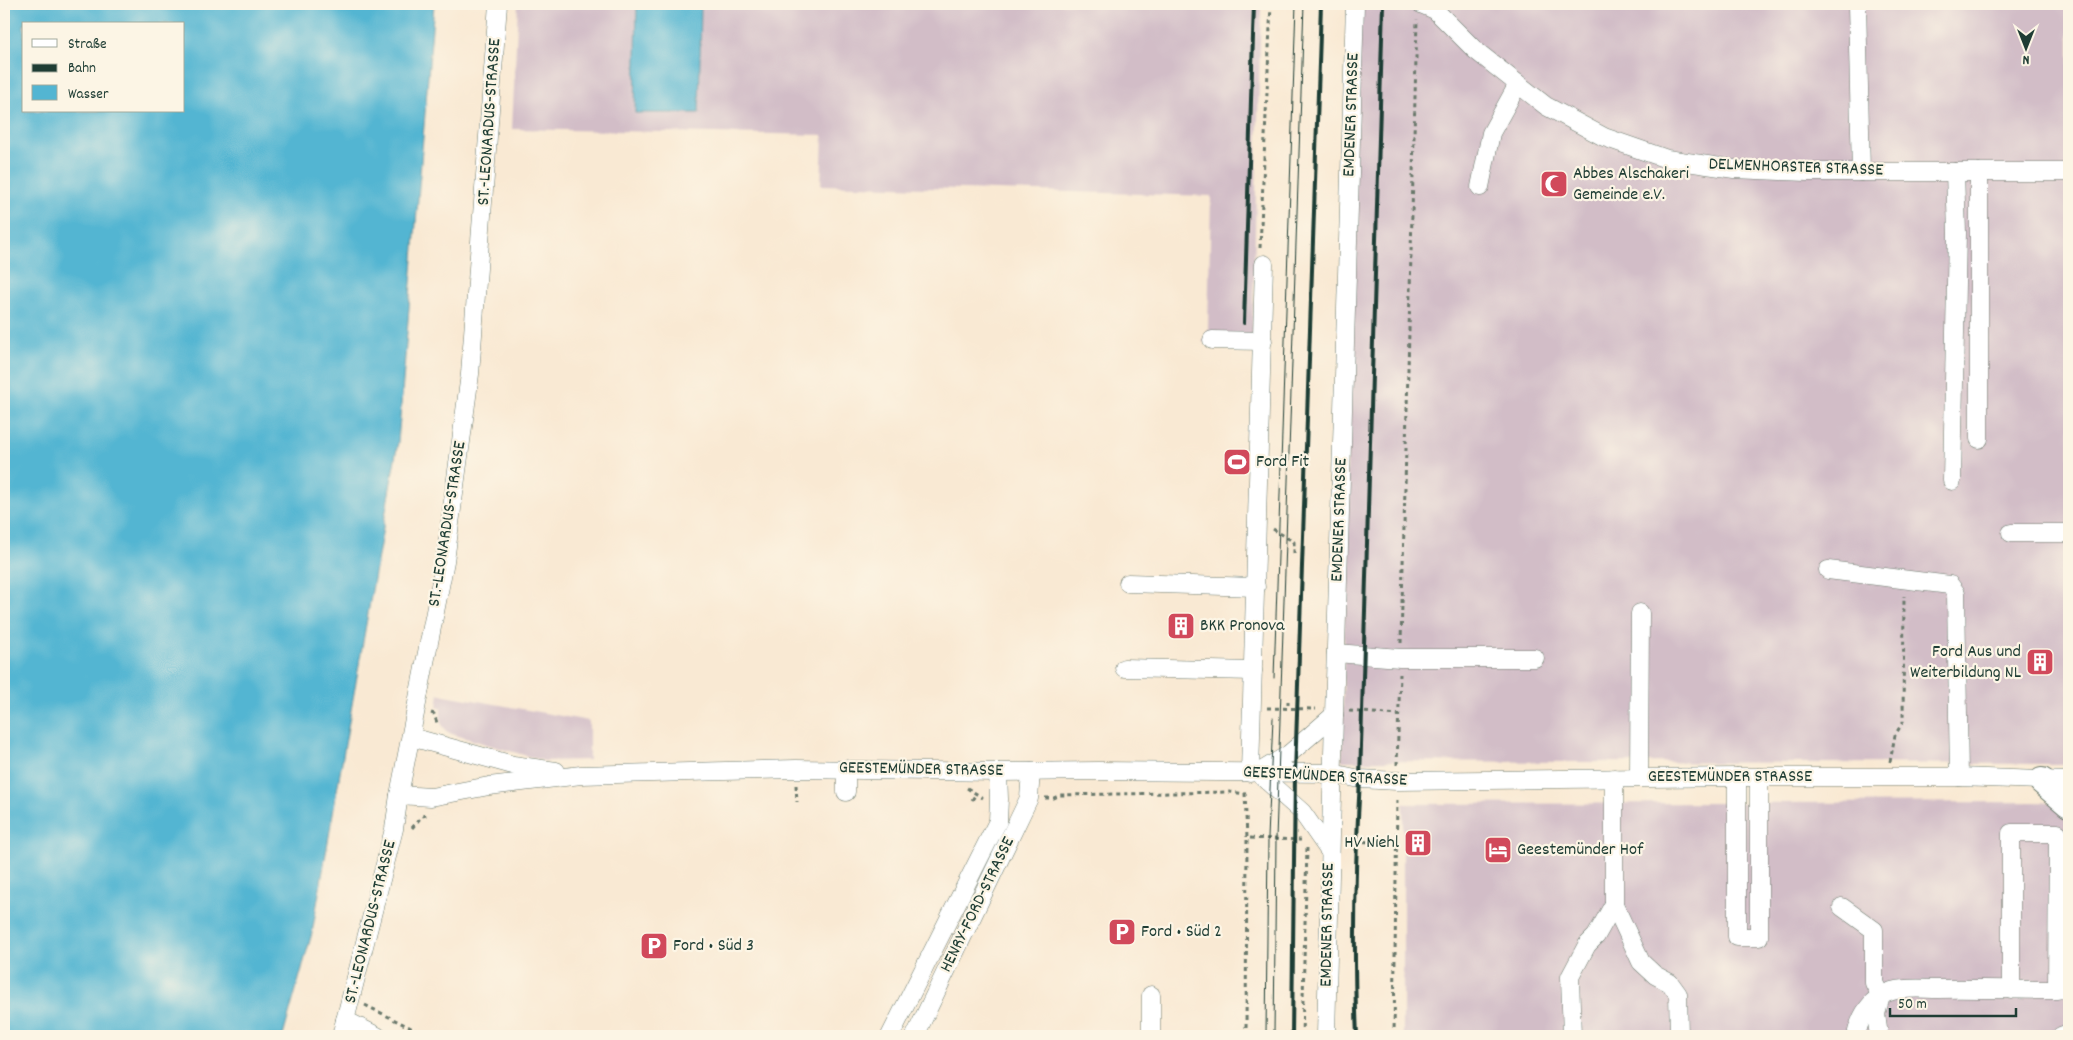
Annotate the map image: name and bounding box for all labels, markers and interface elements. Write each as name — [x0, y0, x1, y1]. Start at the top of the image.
legend — [22, 22, 185, 112]
north arrow — [2000, 22, 2050, 72]
text: Straße — [68, 34, 107, 56]
street label: ST.-LEONARDUS-STRASSE — [472, 38, 508, 206]
text: N — [2022, 49, 2029, 69]
street label: EMDENER STRASSE — [1337, 53, 1367, 177]
text: Bahn — [68, 58, 96, 80]
text: Wasser — [68, 84, 109, 106]
street label: DELMENHORSTER STRASSE — [1708, 152, 1884, 184]
place label: Abbes Alschakeri Gemeinde e.V. — [1573, 162, 1689, 208]
mosque icon: Abbes Alschakeri Gemeinde e.V. — [1539, 169, 1569, 199]
street label: ST.-LEONARDUS-STRASSE — [423, 439, 473, 609]
sports icon: Ford Fit — [1222, 447, 1252, 477]
place label: Ford Fit — [1256, 450, 1310, 475]
street label: EMDENER STRASSE — [1325, 458, 1355, 582]
building icon: BKK Pronova — [1166, 611, 1196, 641]
place label: BKK Pronova — [1200, 614, 1285, 639]
place label: Ford Aus und Weiterbildung NL — [1910, 640, 2022, 686]
building icon: Ford Aus und Weiterbildung NL — [2025, 647, 2055, 677]
street label: GEESTEMÜNDER STRASSE — [839, 756, 1003, 784]
street label: GEESTEMÜNDER STRASSE — [1242, 760, 1408, 794]
street label: GEESTEMÜNDER STRASSE — [1648, 765, 1812, 790]
building icon: HV Niehl — [1403, 828, 1433, 858]
place label: HV Niehl — [1344, 831, 1400, 856]
street label: HENRY-FORD-STRASSE — [934, 833, 1022, 977]
hotel icon: Geestemünder Hof — [1483, 835, 1513, 865]
street label: ST.-LEONARDUS-STRASSE — [339, 838, 403, 1006]
place label: Geestemünder Hof — [1517, 838, 1644, 863]
street label: EMDENER STRASSE — [1314, 863, 1342, 987]
parking icon: Ford • Süd 2 — [1107, 917, 1137, 947]
place label: Ford • Süd 2 — [1141, 920, 1222, 945]
parking icon: Ford • Süd 3 — [639, 931, 669, 961]
place label: Ford • Süd 3 — [673, 934, 754, 959]
scale bar — [1890, 985, 2017, 1017]
text: 50 m — [1898, 994, 1927, 1016]

